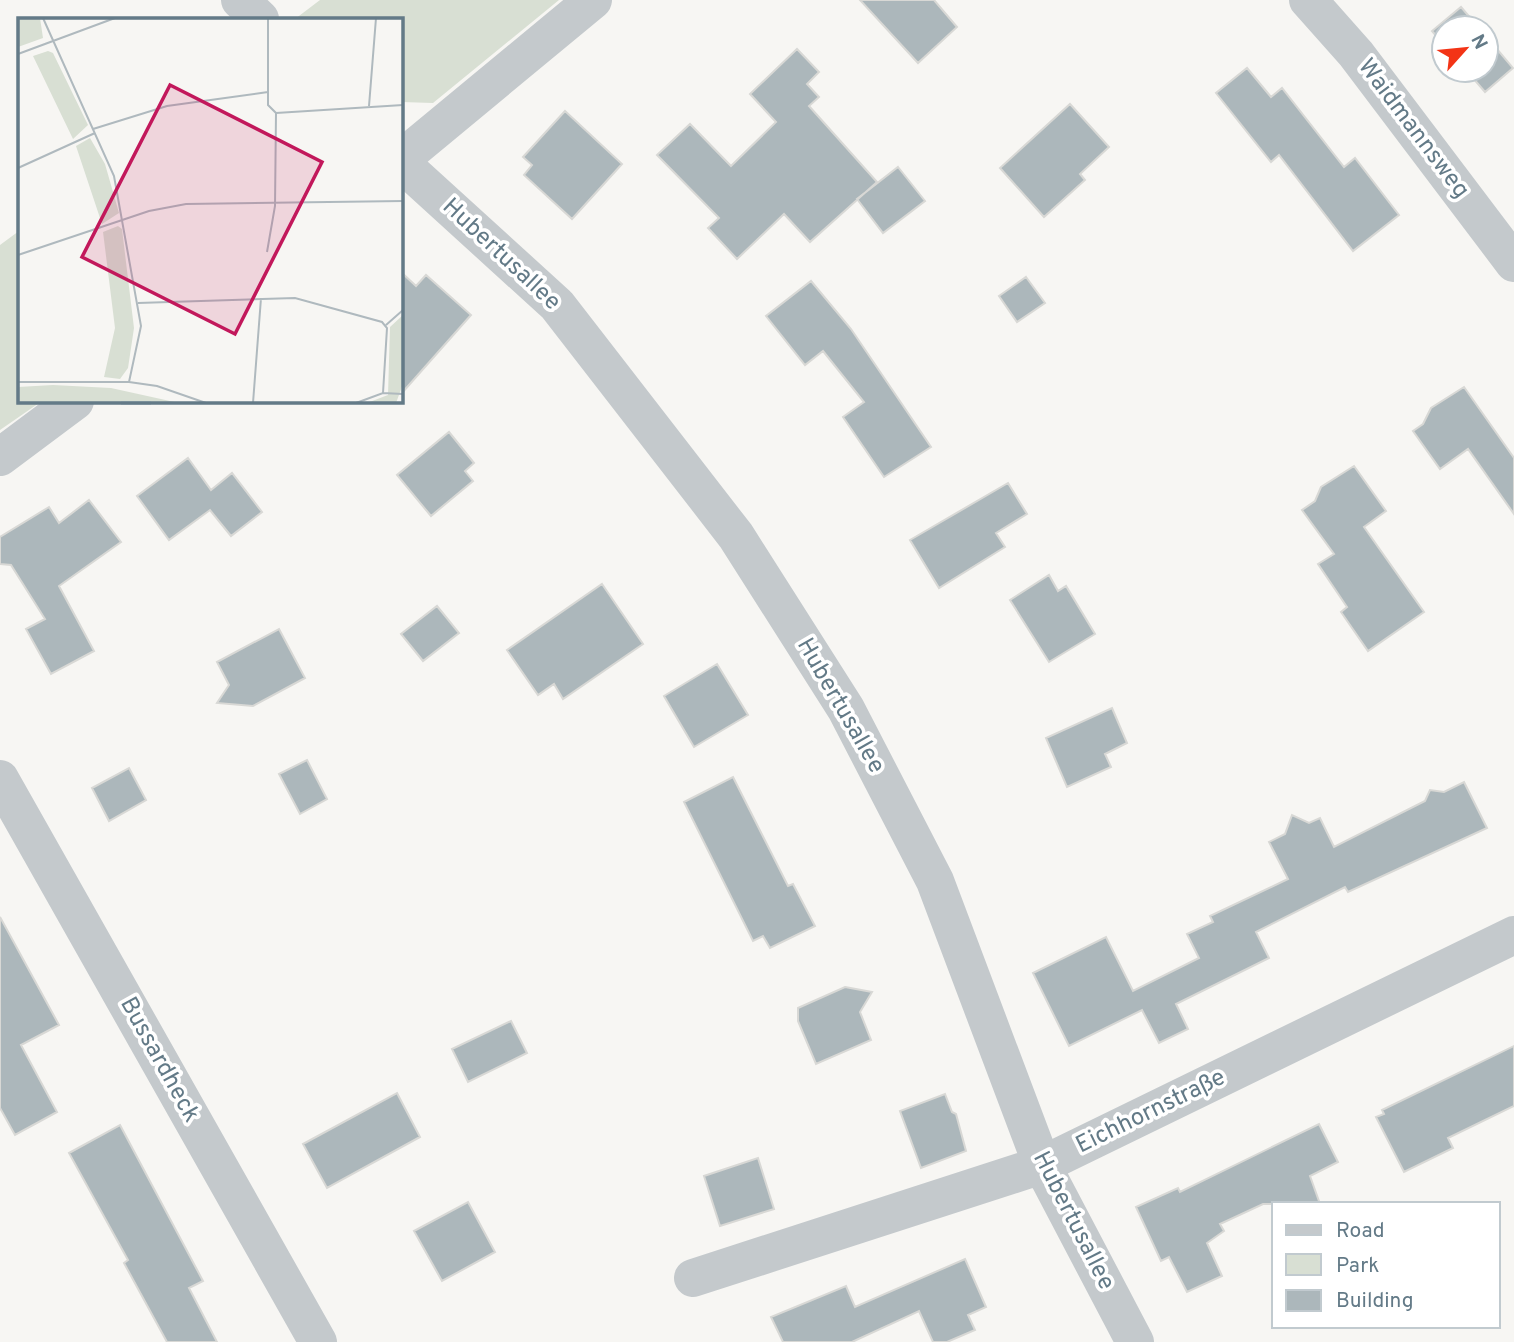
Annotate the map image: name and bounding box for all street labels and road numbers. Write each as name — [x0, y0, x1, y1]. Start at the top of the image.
street label: Waidmannsweg — [1351, 53, 1475, 205]
street label: Hubertusallee — [435, 192, 567, 318]
street label: Hubertusallee — [789, 633, 891, 779]
street label: Bussardheck — [112, 992, 206, 1128]
street label: Eichhornstraße — [1071, 1063, 1231, 1161]
street label: Hubertusallee — [1025, 1147, 1121, 1295]

